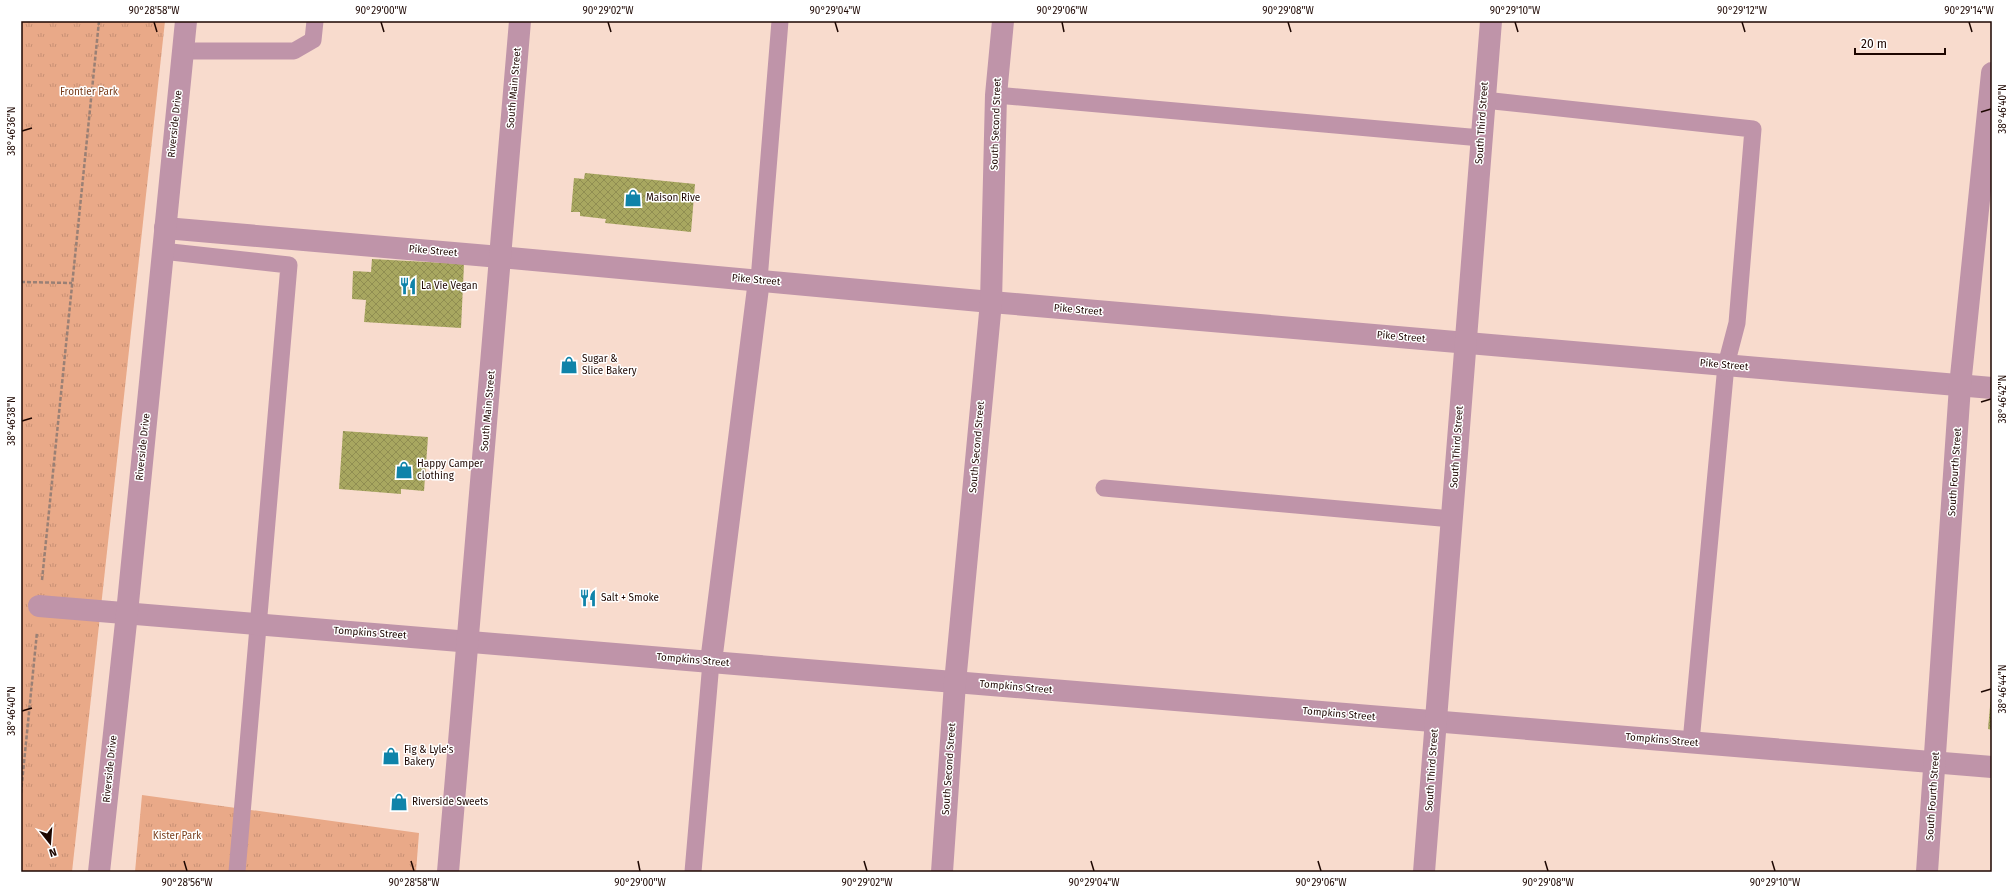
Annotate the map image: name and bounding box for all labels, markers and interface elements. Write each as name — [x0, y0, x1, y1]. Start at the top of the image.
text: 90°28'58"W — [128, 5, 180, 17]
text: 90°29'00"W — [355, 5, 408, 17]
text: 90°29'02"W — [583, 5, 634, 17]
text: 90°29'04"W — [810, 5, 861, 17]
text: 90°29'06"W — [1036, 5, 1088, 17]
text: 90°29'08"W — [1262, 5, 1314, 17]
text: 90°29'10"W — [1490, 5, 1541, 17]
text: 90°29'12"W — [1717, 5, 1768, 17]
text: 90°29'14"W — [1944, 5, 1995, 17]
scale bar — [1855, 30, 1945, 56]
text: 20 m — [1861, 37, 1887, 51]
street label: South Main Street — [504, 47, 524, 129]
street label: South Second Street — [988, 77, 1004, 170]
street label: South Third Street — [1473, 81, 1491, 165]
text: 38°46'40"N — [1997, 84, 2009, 134]
park label: Frontier Park — [60, 86, 119, 98]
street label: Riverside Drive — [165, 90, 185, 158]
text: 38°46'36"N — [6, 106, 18, 156]
shop icon: Maison Rive — [623, 188, 643, 208]
place label: Maison Rive — [646, 192, 700, 204]
street label: Pike Street — [408, 243, 458, 259]
street label: Pike Street — [731, 272, 781, 288]
restaurant icon: La Vie Vegan — [398, 276, 418, 296]
place label: La Vie Vegan — [421, 280, 478, 292]
street label: Pike Street — [1053, 302, 1103, 318]
street label: Pike Street — [1376, 329, 1426, 345]
place label: Sugar & Slice Bakery — [582, 353, 637, 377]
shop icon: Sugar & Slice Bakery — [559, 355, 579, 375]
street label: Pike Street — [1699, 357, 1749, 373]
street label: South Main Street — [478, 370, 498, 452]
text: 38°46'42"N — [1997, 375, 2009, 423]
text: 38°46'38"N — [6, 396, 18, 446]
street label: South Second Street — [967, 400, 987, 493]
street label: South Third Street — [1448, 405, 1466, 489]
street label: Riverside Drive — [133, 413, 153, 481]
street label: South Fourth Street — [1946, 427, 1964, 517]
place label: Happy Camper clothing — [417, 458, 484, 482]
shop icon: Happy Camper clothing — [394, 460, 414, 480]
restaurant icon: Salt + Smoke — [578, 588, 598, 608]
place label: Salt + Smoke — [601, 592, 659, 604]
street label: Tompkins Street — [333, 624, 407, 642]
street label: Tompkins Street — [656, 651, 730, 669]
text: 38°46'44"N — [1997, 665, 2009, 713]
street label: Tompkins Street — [979, 678, 1053, 696]
text: 38°46'40"N — [6, 686, 18, 736]
street label: Tompkins Street — [1302, 705, 1376, 723]
street label: South Second Street — [940, 722, 958, 815]
street label: South Third Street — [1423, 728, 1441, 812]
street label: Tompkins Street — [1625, 731, 1699, 749]
street label: Riverside Drive — [100, 735, 120, 803]
place label: Fig & Lyle's Bakery — [404, 744, 454, 768]
shop icon: Fig & Lyle's Bakery — [381, 746, 401, 766]
street label: South Fourth Street — [1924, 751, 1942, 841]
shop icon: Riverside Sweets — [389, 792, 409, 812]
place label: Riverside Sweets — [412, 796, 489, 808]
north arrow — [30, 823, 70, 863]
park label: Kister Park — [153, 830, 202, 842]
text: N — [47, 845, 58, 859]
text: 90°28'56"W — [162, 877, 213, 889]
text: 90°28'58"W — [388, 877, 440, 889]
text: 90°29'00"W — [614, 877, 667, 889]
text: 90°29'02"W — [842, 877, 893, 889]
text: 90°29'04"W — [1069, 877, 1120, 889]
text: 90°29'06"W — [1295, 877, 1347, 889]
text: 90°29'08"W — [1522, 877, 1574, 889]
text: 90°29'10"W — [1750, 877, 1801, 889]

